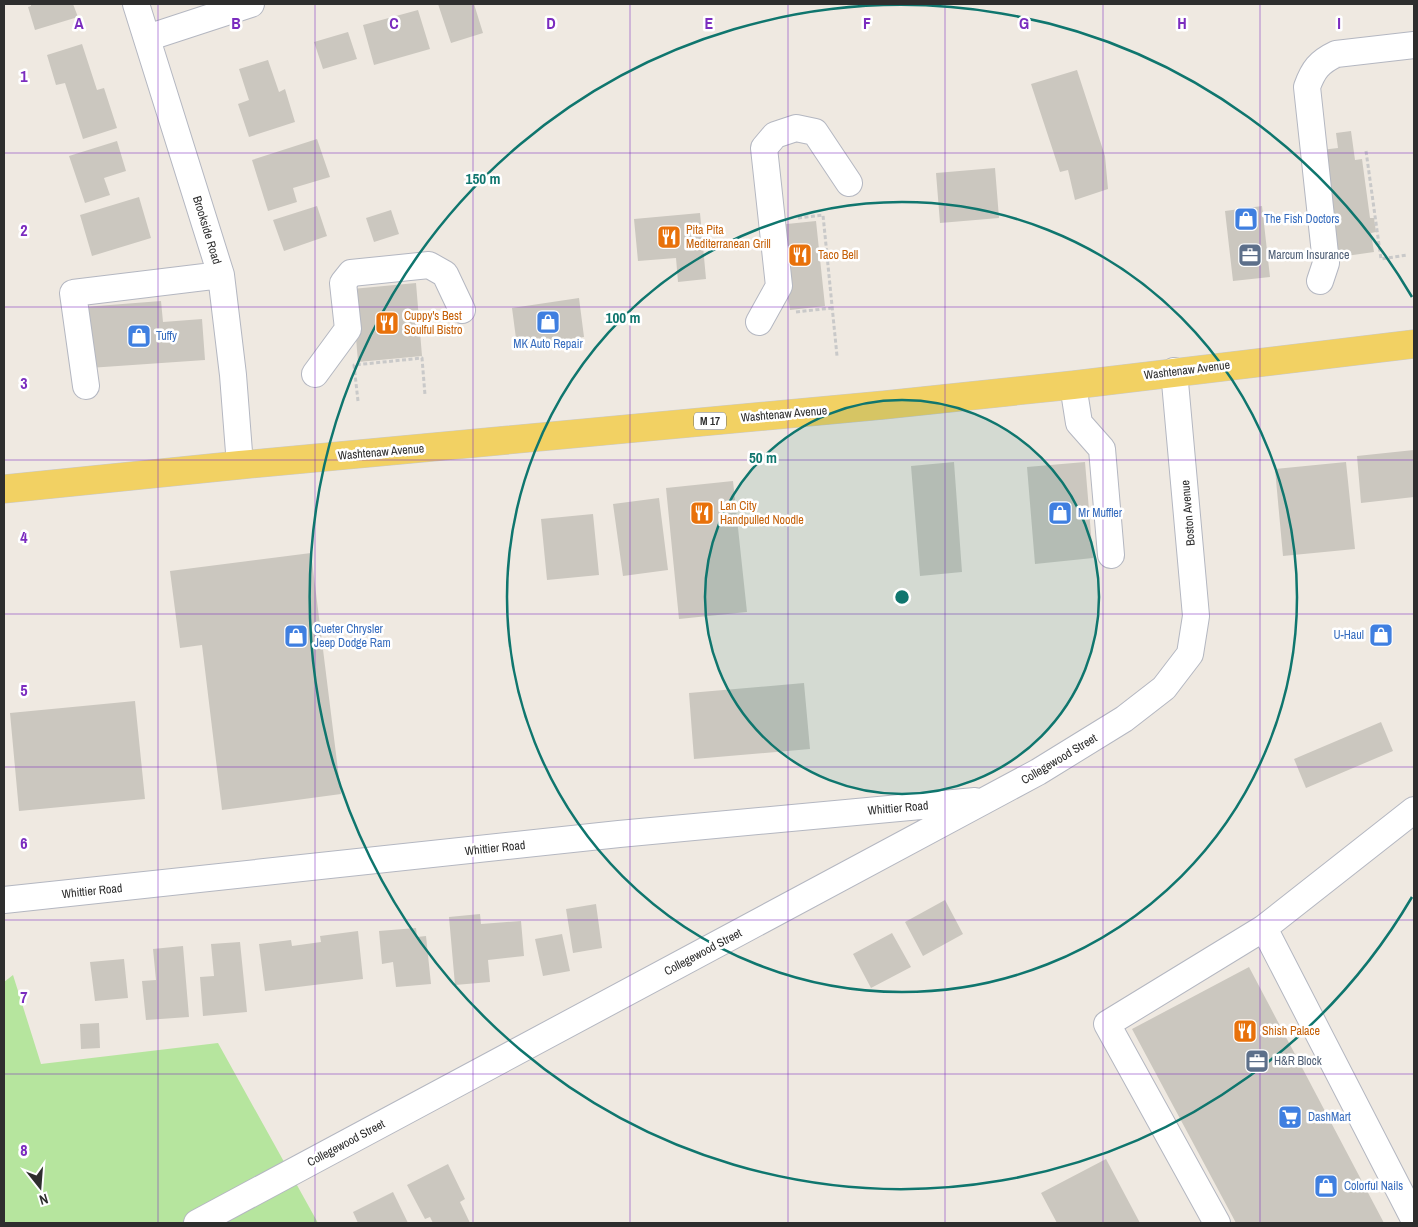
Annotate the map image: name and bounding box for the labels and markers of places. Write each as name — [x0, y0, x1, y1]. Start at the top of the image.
shop icon: The Fish Doctors — [1233, 206, 1259, 232]
place label: The Fish Doctors — [1264, 211, 1340, 227]
place label: Pita Pita Mediterranean Grill — [686, 222, 771, 252]
restaurant icon: Pita Pita Mediterranean Grill — [656, 224, 682, 250]
restaurant icon: Taco Bell — [787, 242, 813, 268]
office icon: Marcum Insurance — [1237, 242, 1263, 268]
place label: Taco Bell — [818, 247, 858, 263]
place label: Marcum Insurance — [1268, 247, 1349, 263]
place label: Cuppy's Best Soulful Bistro — [404, 308, 463, 338]
shop icon: MK Auto Repair — [535, 309, 561, 335]
restaurant icon: Cuppy's Best Soulful Bistro — [374, 310, 400, 336]
shop icon: Tuffy — [126, 323, 152, 349]
place label: Tuffy — [156, 328, 177, 344]
place label: MK Auto Repair — [513, 336, 583, 352]
place label: Lan City Handpulled Noodle — [720, 498, 804, 528]
restaurant icon: Lan City Handpulled Noodle — [689, 500, 715, 526]
shop icon: Mr Muffler — [1047, 500, 1073, 526]
place label: Mr Muffler — [1078, 505, 1123, 521]
centre of rings — [893, 588, 911, 606]
place label: Cueter Chrysler Jeep Dodge Ram — [314, 621, 391, 651]
shop icon: U-Haul — [1368, 622, 1394, 648]
shop icon: Cueter Chrysler Jeep Dodge Ram — [283, 623, 309, 649]
place label: U-Haul — [1333, 627, 1364, 643]
restaurant icon: Shish Palace — [1232, 1018, 1258, 1044]
place label: Shish Palace — [1262, 1023, 1320, 1039]
office icon: H&R Block — [1244, 1048, 1270, 1074]
place label: H&R Block — [1274, 1053, 1322, 1069]
supermarket icon: DashMart — [1277, 1104, 1303, 1130]
place label: DashMart — [1308, 1109, 1351, 1125]
shop icon: Colorful Nails — [1313, 1173, 1339, 1199]
place label: Colorful Nails — [1344, 1178, 1403, 1194]

